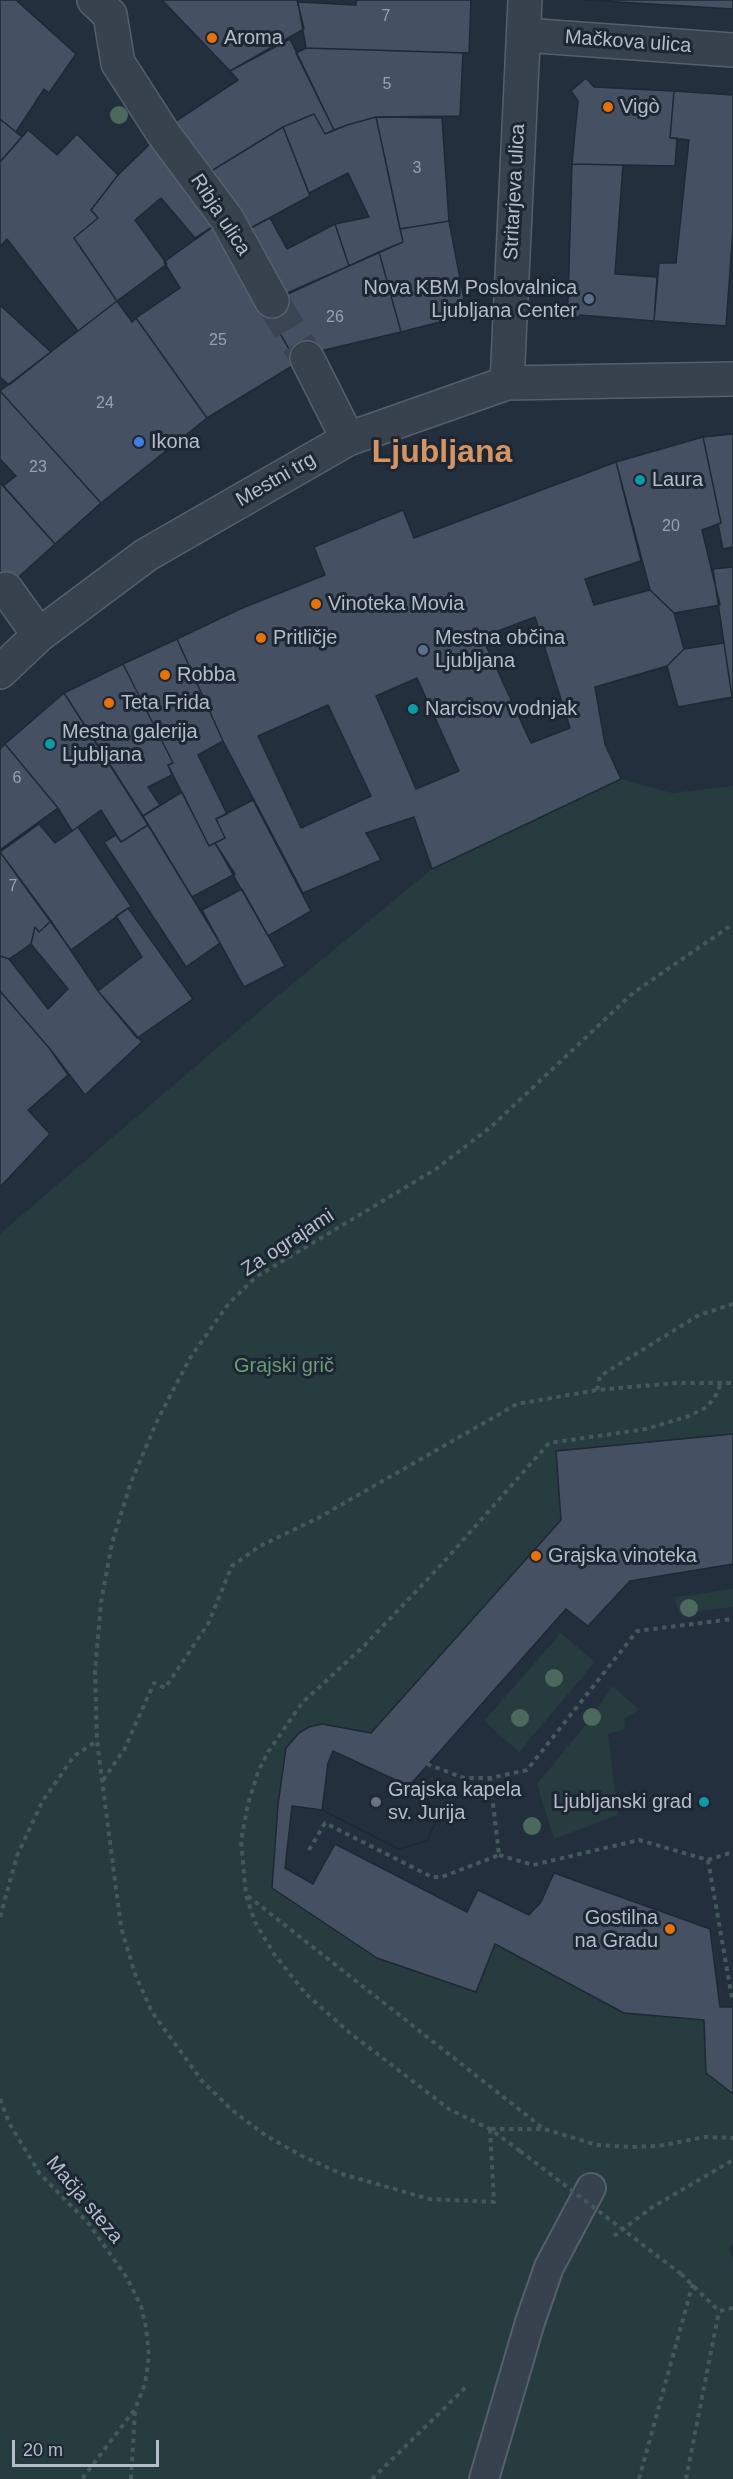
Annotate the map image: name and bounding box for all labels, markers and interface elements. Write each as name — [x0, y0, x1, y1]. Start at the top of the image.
house number: 7 — [382, 7, 390, 27]
place label: Aroma — [224, 26, 283, 50]
street label: Mačkova ulica — [564, 26, 692, 58]
marker: Aroma — [205, 31, 219, 45]
house number: 5 — [383, 75, 391, 95]
place label: Vigò — [620, 95, 660, 119]
marker: Vigò — [601, 100, 615, 114]
street label: Stritarjeva ulica — [499, 123, 531, 261]
house number: 3 — [413, 159, 421, 179]
street label: Ribja ulica — [185, 170, 255, 260]
place label: Nova KBM Poslovalnica Ljubljana Center — [364, 276, 577, 323]
marker: Nova KBM Poslovalnica Ljubljana Center — [582, 292, 596, 306]
house number: 26 — [326, 308, 344, 328]
house number: 25 — [209, 331, 227, 351]
house number: 24 — [96, 394, 114, 414]
place label: Ikona — [151, 430, 200, 454]
district label: Ljubljana — [372, 434, 512, 472]
marker: Ikona — [132, 435, 146, 449]
street label: Mestni trg — [232, 448, 320, 512]
house number: 23 — [29, 458, 47, 478]
place label: Laura — [652, 468, 703, 492]
marker: Laura — [633, 473, 647, 487]
house number: 20 — [662, 517, 680, 537]
place label: Vinoteka Movia — [328, 592, 464, 616]
marker: Vinoteka Movia — [309, 597, 323, 611]
place label: Pritličje — [273, 626, 337, 650]
place label: Mestna občina Ljubljana — [435, 626, 565, 673]
marker: Pritličje — [254, 631, 268, 645]
marker: Mestna občina Ljubljana — [416, 643, 430, 657]
place label: Robba — [177, 663, 236, 687]
marker: Robba — [158, 668, 172, 682]
place label: Teta Frida — [121, 691, 210, 715]
marker: Teta Frida — [102, 696, 116, 710]
place label: Narcisov vodnjak — [425, 697, 577, 721]
marker: Narcisov vodnjak — [406, 702, 420, 716]
place label: Mestna galerija Ljubljana — [62, 720, 198, 767]
marker: Mestna galerija Ljubljana — [43, 737, 57, 751]
house number: 6 — [13, 769, 21, 789]
house number: 7 — [9, 877, 17, 897]
street label: Za ograjami — [237, 1204, 339, 1282]
park label: Grajski grič — [234, 1354, 334, 1378]
place label: Grajska vinoteka — [548, 1544, 697, 1568]
marker: Grajska vinoteka — [529, 1549, 543, 1563]
place label: Grajska kapela sv. Jurija — [388, 1778, 521, 1825]
place label: Ljubljanski grad — [553, 1790, 692, 1814]
marker: Grajska kapela sv. Jurija — [369, 1795, 383, 1809]
marker: Ljubljanski grad — [697, 1795, 711, 1809]
place label: Gostilna na Gradu — [575, 1906, 658, 1953]
marker: Gostilna na Gradu — [663, 1922, 677, 1936]
street label: Mačja steza — [41, 2151, 127, 2249]
scale bar — [15, 2428, 162, 2466]
text: 20 m — [23, 2440, 63, 2460]

